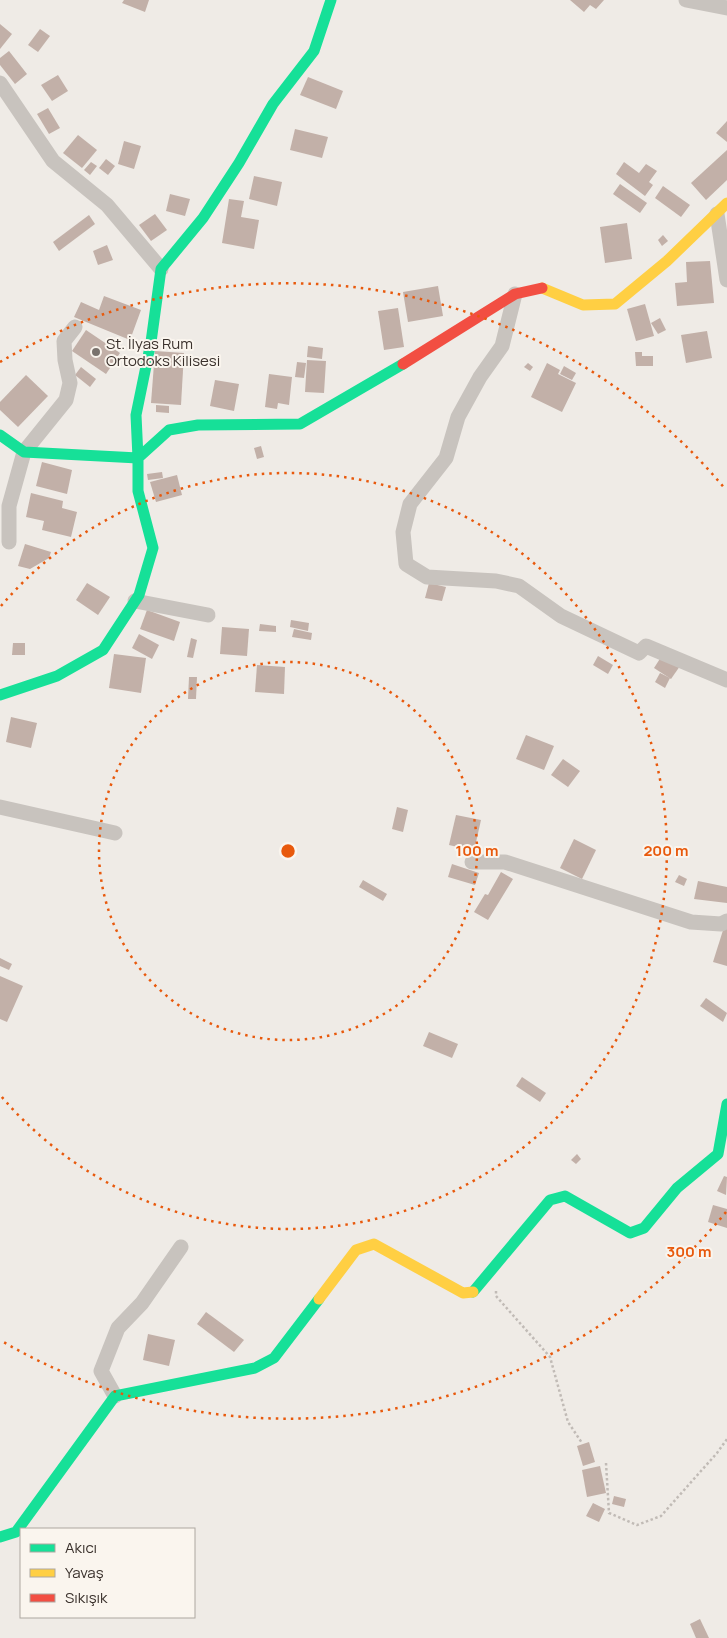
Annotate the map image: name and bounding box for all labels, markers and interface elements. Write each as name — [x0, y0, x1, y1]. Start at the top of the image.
place label: St. İlyas Rum Ortodoks Kilisesi — [106, 333, 220, 371]
marker: St. İlyas Rum Ortodoks Kilisesi — [90, 346, 102, 358]
text: 100 m — [456, 840, 498, 861]
text: 200 m — [643, 840, 689, 861]
centre of rings — [279, 842, 297, 860]
text: 300 m — [667, 1241, 711, 1262]
legend — [20, 1528, 195, 1618]
text: Akıcı — [65, 1537, 97, 1558]
text: Yavaş — [65, 1562, 104, 1583]
text: Sıkışık — [65, 1587, 108, 1608]

